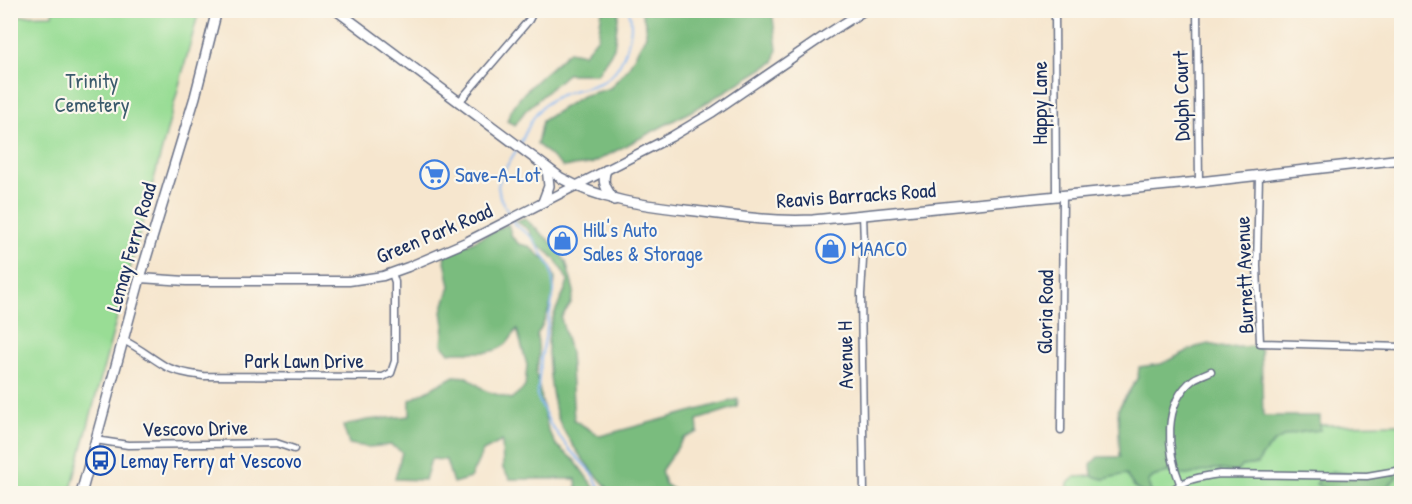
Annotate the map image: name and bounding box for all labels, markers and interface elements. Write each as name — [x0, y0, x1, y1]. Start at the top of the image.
street label: Dolph Court — [1166, 50, 1196, 141]
street label: Happy Lane — [1025, 61, 1054, 145]
park label: Trinity Cemetery — [54, 66, 130, 119]
supermarket icon: Save-A-Lot — [418, 158, 450, 190]
place label: Save-A-Lot — [455, 160, 541, 189]
street label: Reavis Barracks Road — [775, 175, 937, 215]
street label: Lemay Ferry Road — [99, 179, 163, 315]
street label: Green Park Road — [371, 196, 497, 270]
place label: Hill's Auto Sales & Storage — [583, 215, 703, 268]
street label: Burnett Avenue — [1227, 216, 1261, 334]
shop icon: Hill's Auto Sales & Storage — [546, 225, 578, 257]
shop icon: MAACO — [814, 232, 846, 264]
place label: MAACO — [851, 234, 907, 263]
street label: Gloria Road — [1030, 270, 1060, 354]
street label: Avenue H — [830, 321, 860, 389]
street label: Park Lawn Drive — [244, 346, 364, 375]
street label: Vescovo Drive — [142, 413, 248, 443]
bus stop icon: Lemay Ferry at Vescovo — [84, 444, 116, 476]
place label: Lemay Ferry at Vescovo — [121, 446, 302, 475]

